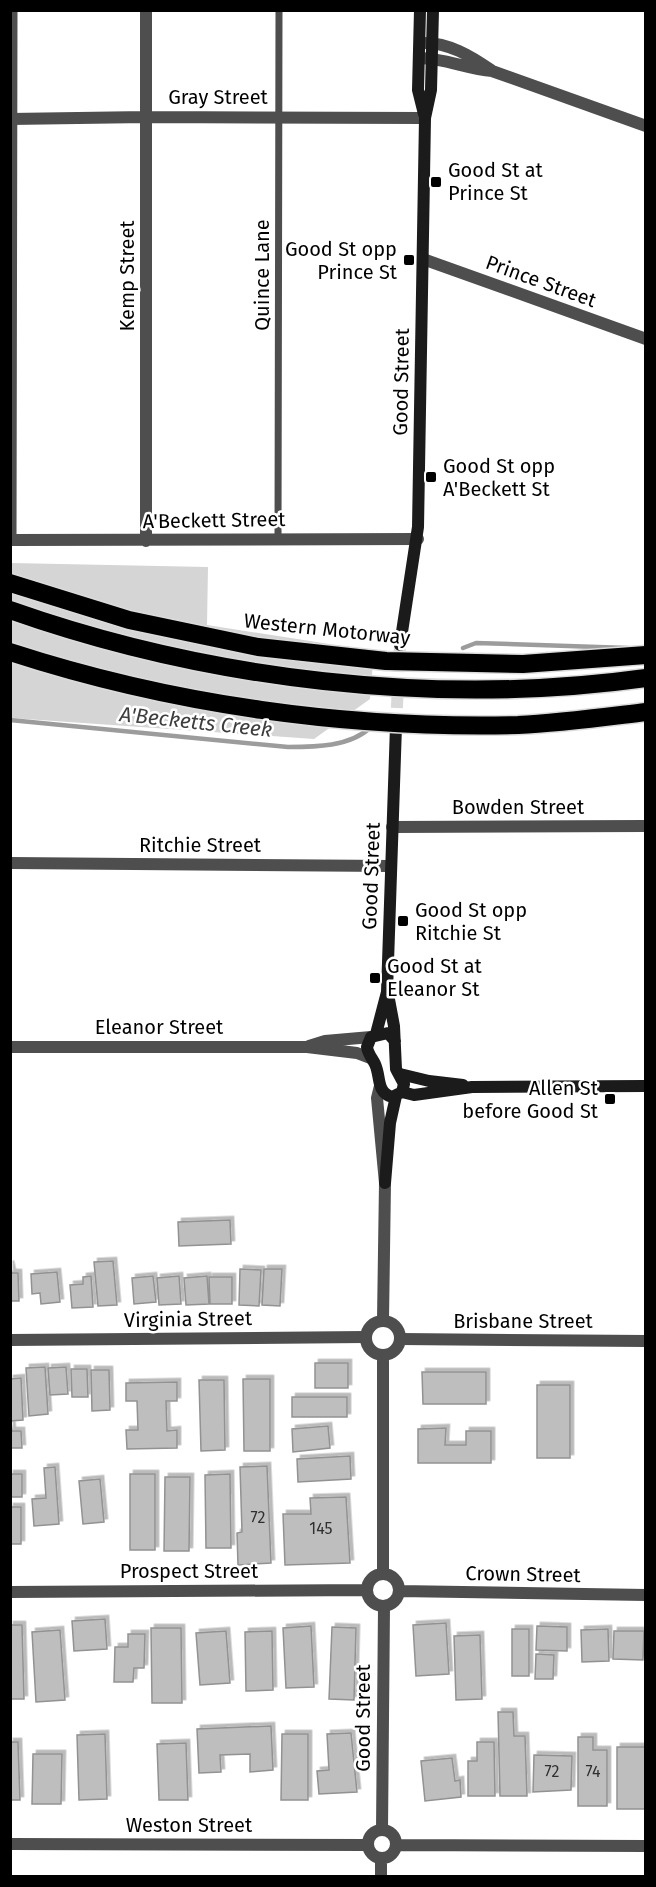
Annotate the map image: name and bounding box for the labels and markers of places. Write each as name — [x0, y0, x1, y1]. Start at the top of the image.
place label: Good St at Prince St — [448, 158, 544, 205]
marker: Good St at Prince St — [429, 175, 443, 189]
place label: Good St opp Prince St — [285, 237, 398, 284]
marker: Good St opp Prince St — [402, 253, 416, 267]
place label: Good St opp A'Beckett St — [443, 454, 555, 501]
marker: Good St opp A'Beckett St — [424, 470, 438, 484]
place label: Good St opp Ritchie St — [415, 898, 527, 945]
marker: Good St opp Ritchie St — [396, 914, 410, 928]
place label: Good St at Eleanor St — [387, 954, 483, 1001]
marker: Good St at Eleanor St — [368, 971, 382, 985]
place label: Allen St before Good St — [462, 1076, 599, 1123]
marker: Allen St before Good St — [603, 1092, 617, 1106]

